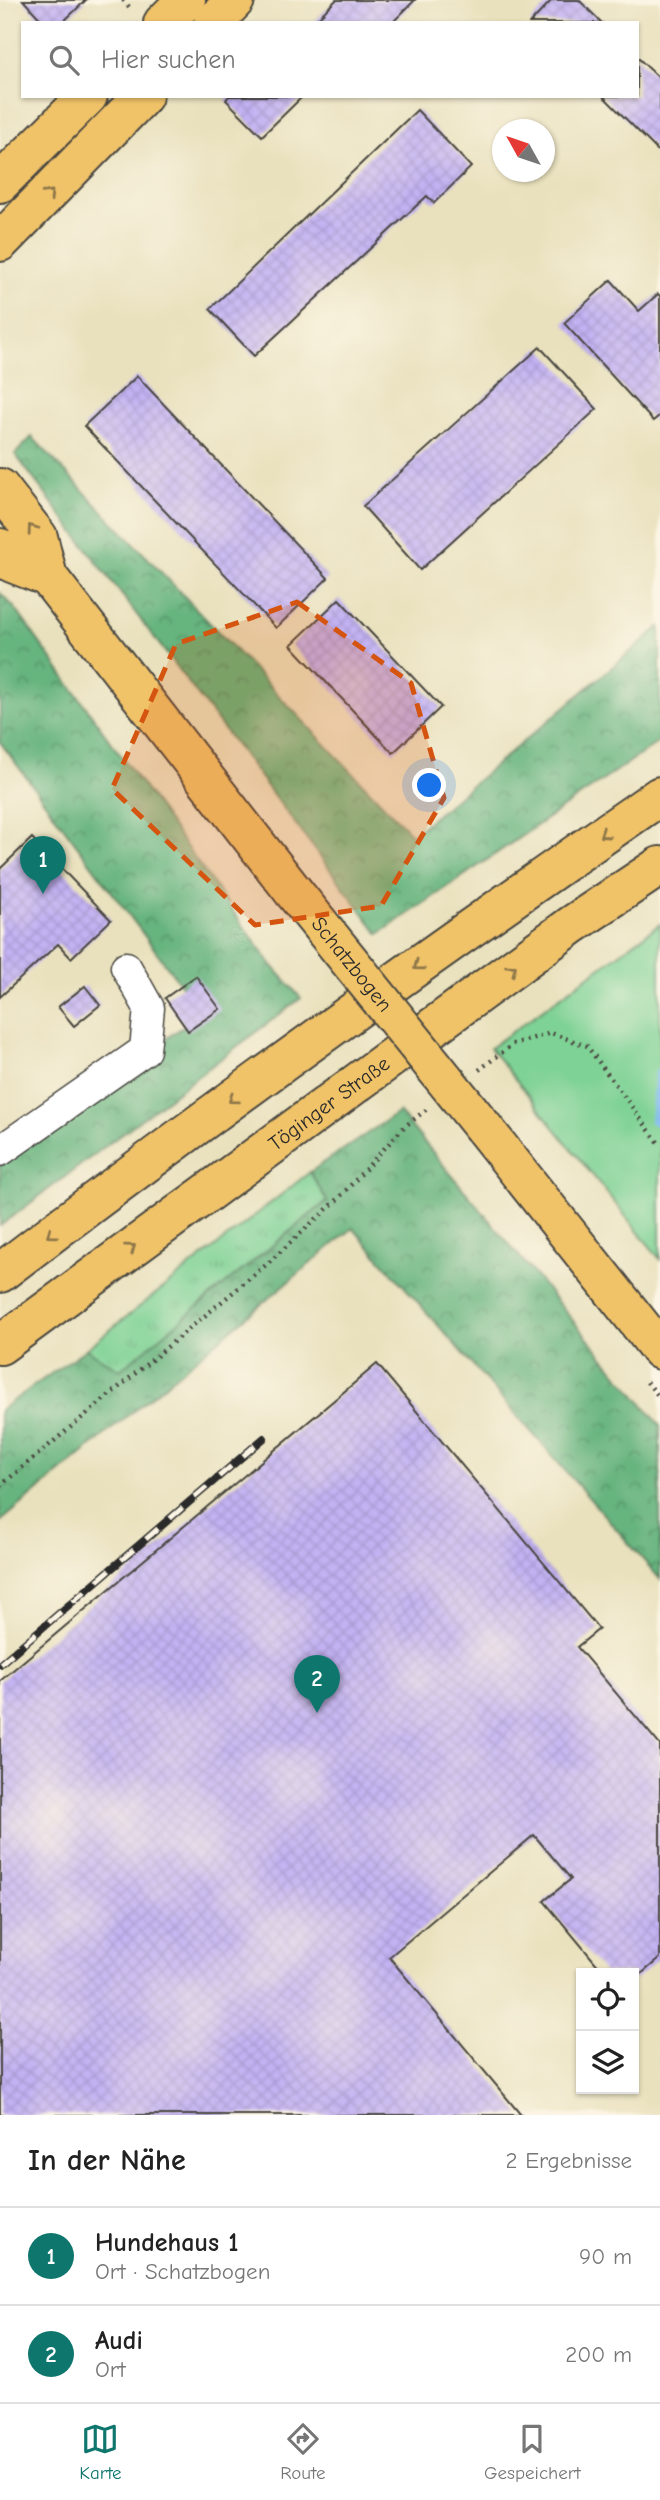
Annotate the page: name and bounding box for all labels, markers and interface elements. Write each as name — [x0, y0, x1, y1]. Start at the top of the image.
search box — [21, 21, 639, 98]
icon: search — [45, 41, 83, 79]
text: Hier suchen — [101, 45, 236, 75]
north arrow — [492, 119, 555, 182]
one-way arrow — [40, 189, 53, 202]
one-way arrow — [27, 524, 40, 537]
your location — [412, 768, 446, 802]
one-way arrow — [599, 826, 612, 839]
pin: 1 — [20, 836, 66, 894]
street label: Schatzbogen — [307, 912, 397, 1016]
one-way arrow — [413, 958, 426, 970]
one-way arrow — [504, 965, 517, 978]
street label: Töginger Straße — [264, 1051, 394, 1156]
one-way arrow — [229, 1091, 241, 1103]
one-way arrow — [46, 1226, 59, 1239]
one-way arrow — [123, 1244, 135, 1256]
pin: 2 — [294, 1655, 340, 1713]
map controls — [576, 1968, 639, 2094]
button: locate — [576, 1968, 639, 2031]
button: layers — [576, 2031, 639, 2094]
text: In der Nähe — [28, 2143, 186, 2178]
text: 2 Ergebnisse — [505, 2147, 632, 2174]
text: Hundehaus 1 — [95, 2228, 238, 2258]
text: 1 — [46, 2243, 56, 2270]
text: 90 m — [579, 2243, 632, 2270]
text: Ort · Schatzbogen — [95, 2258, 270, 2285]
text: Audi — [95, 2326, 143, 2356]
text: 2 — [45, 2341, 57, 2368]
text: 200 m — [565, 2341, 632, 2368]
text: Ort — [95, 2356, 126, 2383]
tab: Karte — [79, 2420, 122, 2484]
tab: Route — [280, 2420, 325, 2484]
tab: Gespeichert — [484, 2420, 581, 2484]

